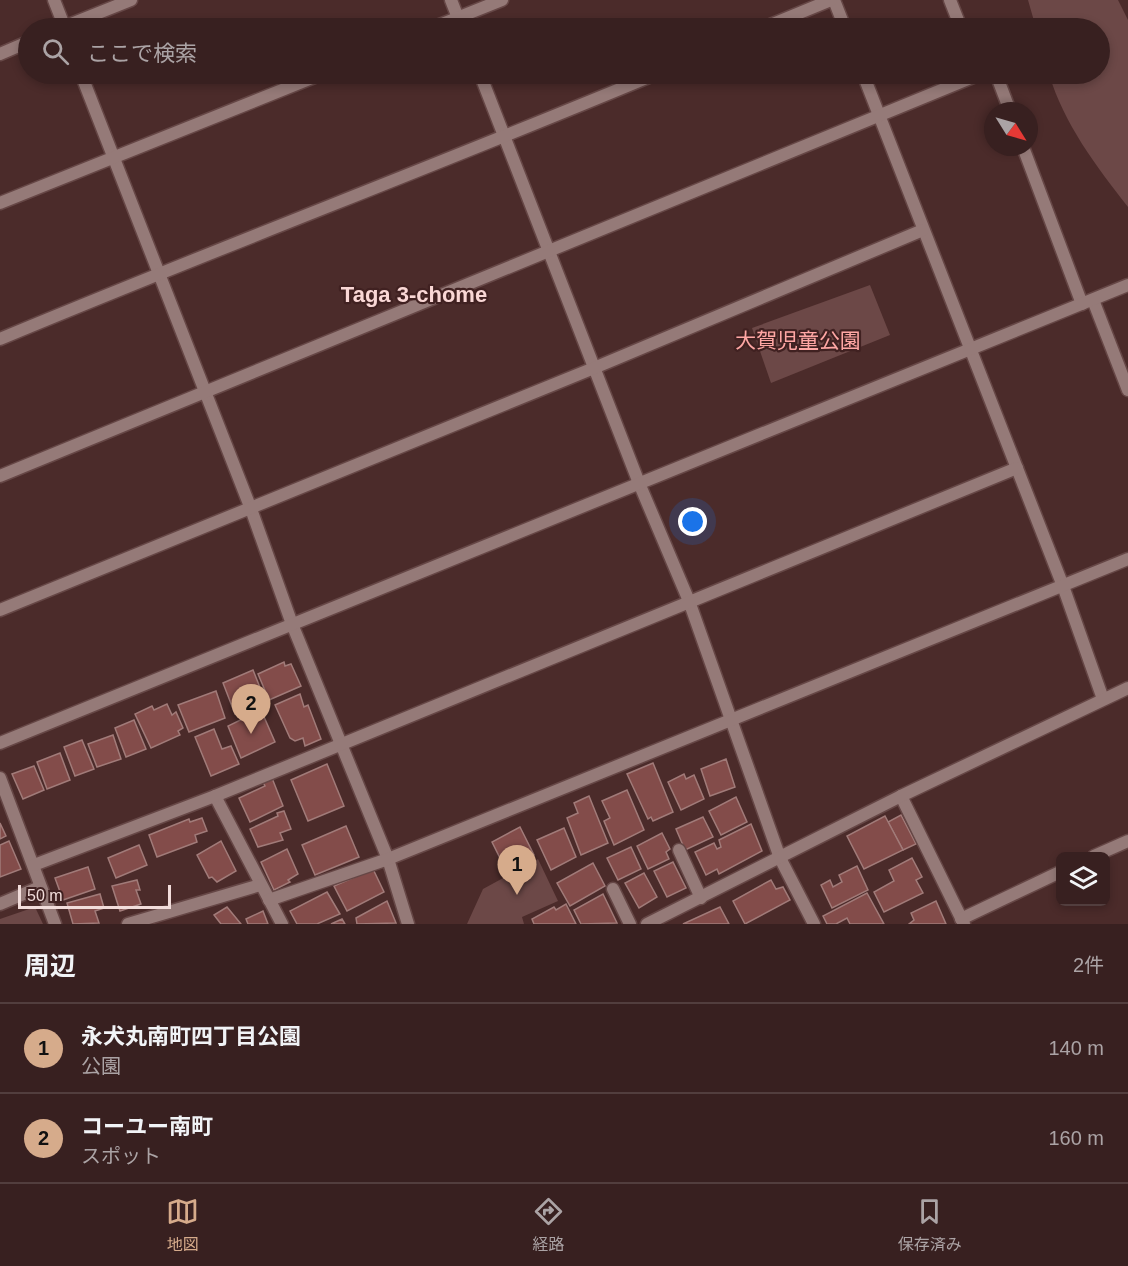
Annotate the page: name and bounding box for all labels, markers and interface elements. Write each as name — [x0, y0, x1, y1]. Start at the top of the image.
search box — [18, 18, 1110, 84]
icon: search — [39, 35, 72, 68]
text: ここで検索 — [87, 41, 197, 66]
north arrow — [984, 102, 1038, 156]
district label: Taga 3-chome — [341, 282, 487, 307]
park label: 大賀児童公園 — [735, 329, 861, 352]
your location — [678, 507, 707, 536]
pin: 2 — [232, 684, 270, 734]
pin: 1 — [498, 846, 536, 895]
map controls — [1056, 852, 1110, 906]
button: layers — [1056, 852, 1110, 906]
scale bar — [18, 882, 171, 910]
text: 50 m — [27, 887, 63, 904]
text: 周辺 — [24, 951, 76, 981]
text: 2件 — [1073, 954, 1104, 976]
text: 永犬丸南町四丁目公園 — [81, 1024, 301, 1049]
text: 1 — [38, 1037, 49, 1059]
text: 140 m — [1048, 1037, 1104, 1059]
text: 公園 — [81, 1055, 121, 1077]
text: コーユー南町 — [81, 1114, 213, 1139]
text: 2 — [38, 1127, 49, 1149]
text: 160 m — [1048, 1127, 1104, 1149]
text: スポット — [81, 1145, 161, 1167]
tab: 地図 — [166, 1195, 199, 1255]
tab: 経路 — [532, 1195, 565, 1255]
tab: 保存済み — [898, 1195, 962, 1255]

